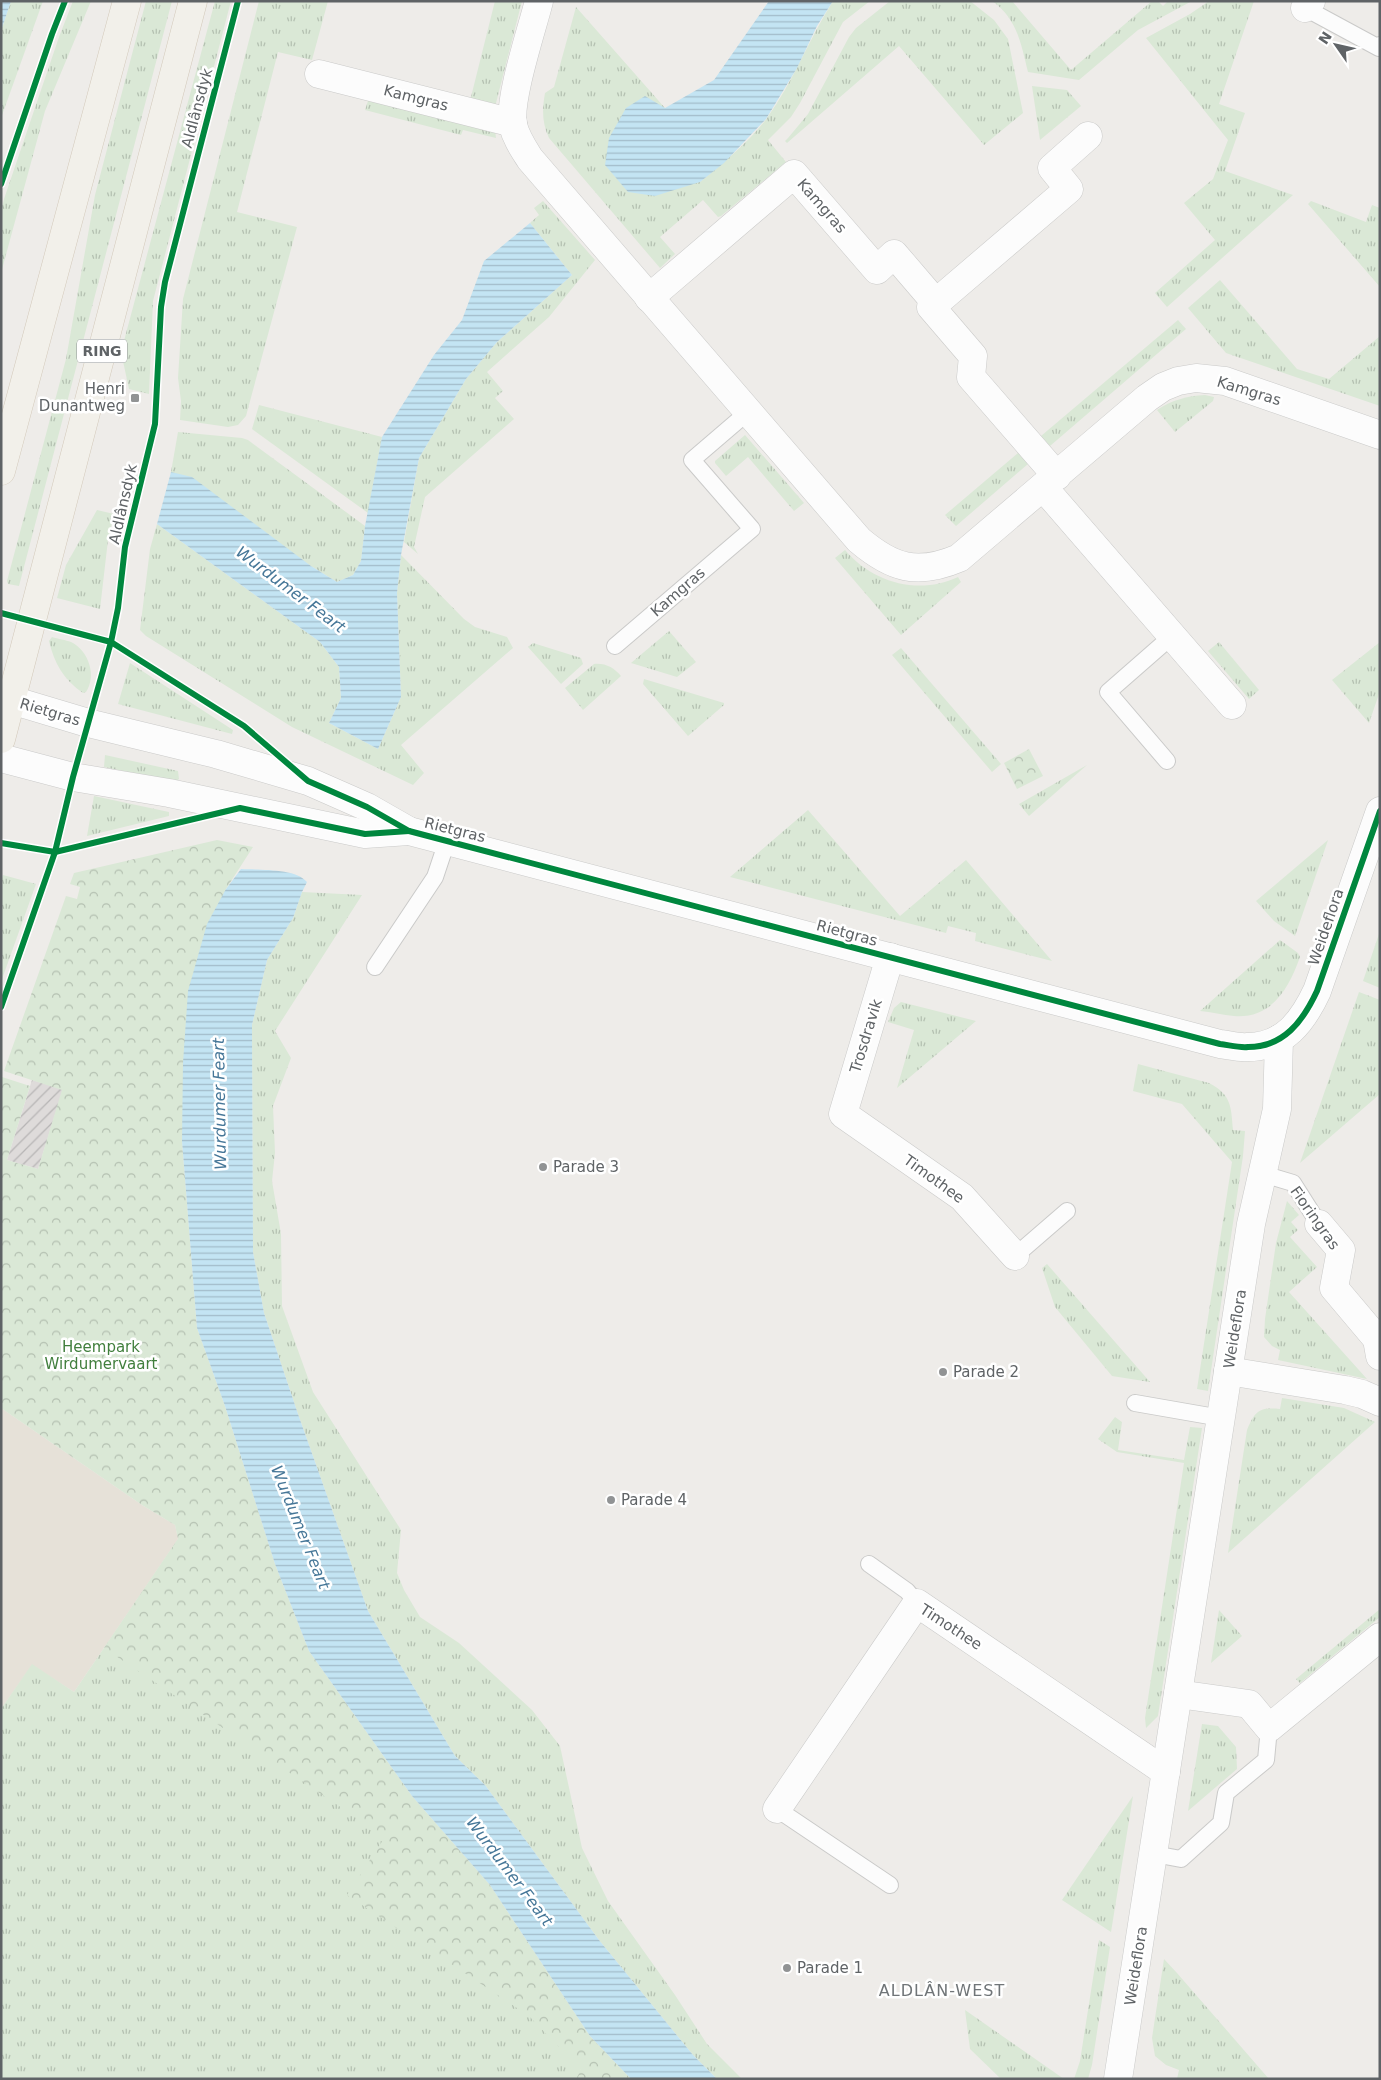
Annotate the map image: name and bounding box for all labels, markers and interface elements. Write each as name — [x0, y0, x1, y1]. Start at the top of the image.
north arrow — [1311, 20, 1361, 70]
text: N — [1315, 28, 1335, 47]
street label: Aldlânsdyk — [178, 66, 216, 150]
street label: Kamgras — [382, 81, 450, 115]
street label: Kamgras — [794, 175, 851, 237]
road number: RING — [77, 340, 127, 362]
street label: Kamgras — [1215, 373, 1283, 409]
place label: Henri Dunantweg — [39, 380, 125, 415]
marker: Henri Dunantweg — [129, 392, 141, 404]
street label: Aldlânsdyk — [105, 462, 141, 546]
water label: Wurdumer Feart — [232, 542, 350, 637]
street label: Kamgras — [647, 563, 709, 620]
street label: Rietgras — [18, 694, 83, 730]
street label: Rietgras — [423, 814, 488, 846]
street label: Weideflora — [1304, 886, 1348, 968]
street label: Rietgras — [815, 916, 880, 950]
street label: Trosdravik — [846, 997, 886, 1076]
water label: Wurdumer Feart — [209, 1037, 230, 1170]
street label: Timothee — [899, 1150, 968, 1207]
place label: Parade 3 — [553, 1158, 619, 1176]
marker: Parade 3 — [537, 1161, 549, 1173]
street label: Fioringras — [1287, 1183, 1344, 1253]
street label: Weideflora — [1220, 1288, 1250, 1370]
park label: Heempark Wirdumervaart — [45, 1338, 158, 1373]
place label: Parade 2 — [953, 1363, 1019, 1381]
marker: Parade 2 — [937, 1366, 949, 1378]
water label: Wurdumer Feart — [267, 1463, 334, 1592]
place label: Parade 4 — [621, 1491, 687, 1509]
marker: Parade 4 — [605, 1494, 617, 1506]
street label: Timothee — [916, 1600, 985, 1654]
water label: Wurdumer Feart — [462, 1813, 557, 1930]
street label: Weideflora — [1121, 1925, 1151, 2007]
place label: Parade 1 — [797, 1959, 863, 1977]
marker: Parade 1 — [781, 1962, 793, 1974]
district label: ALDLÂN-WEST — [879, 1981, 1005, 2000]

